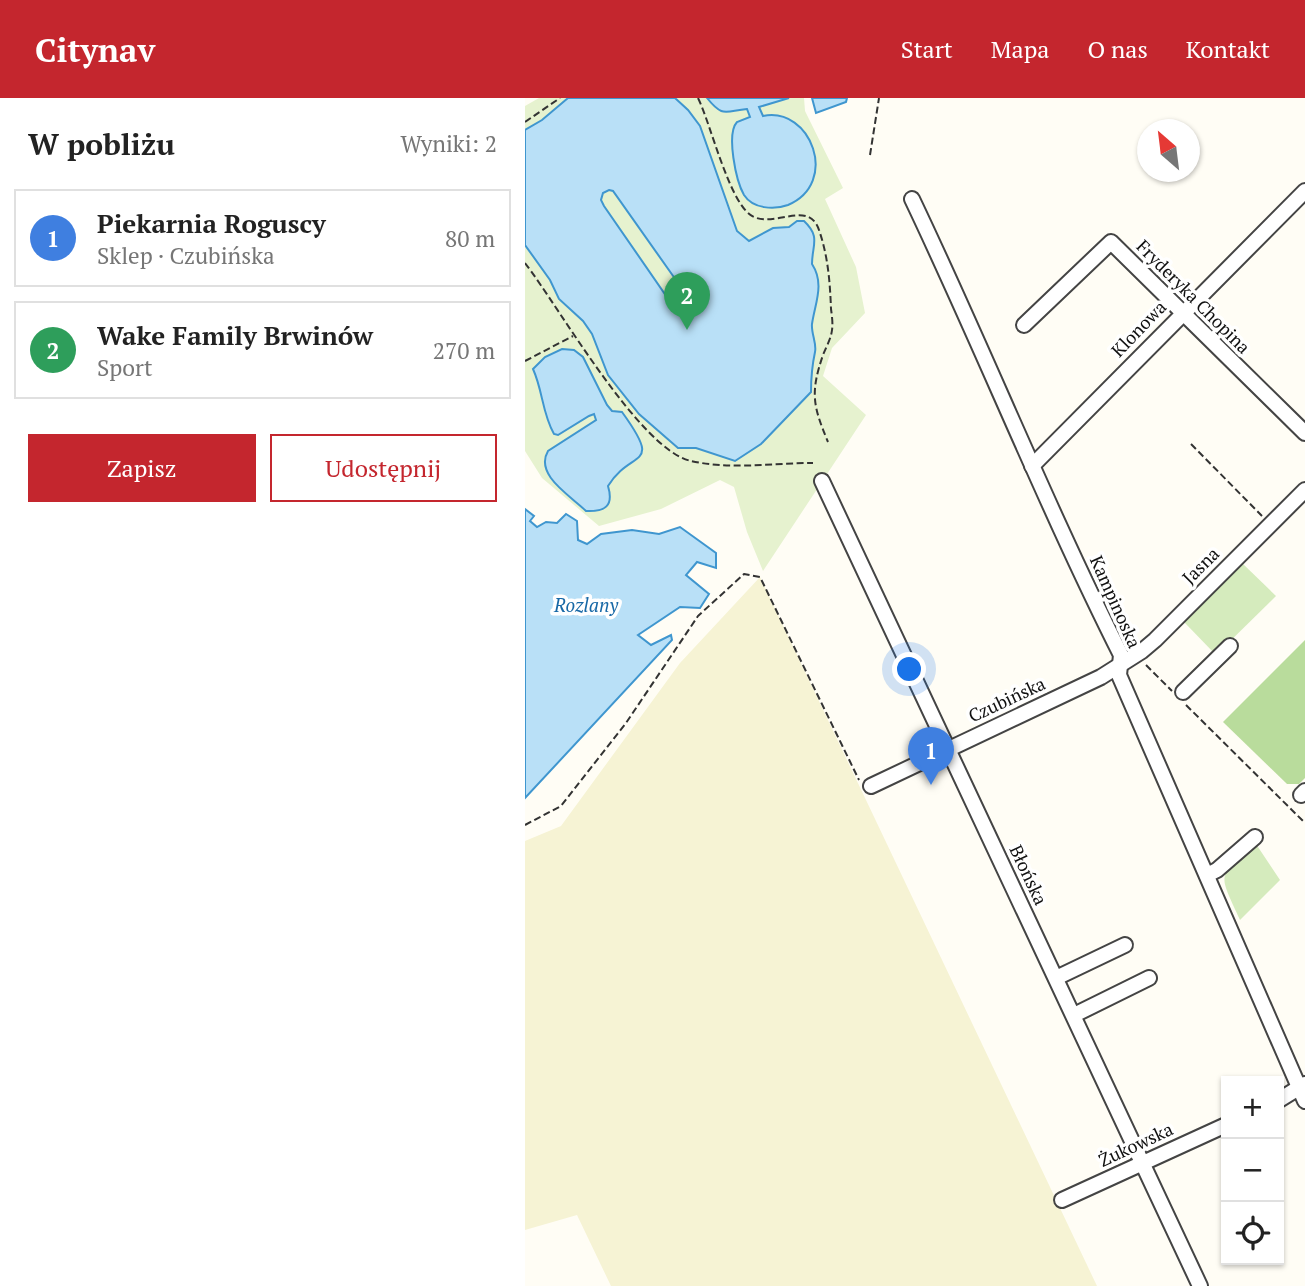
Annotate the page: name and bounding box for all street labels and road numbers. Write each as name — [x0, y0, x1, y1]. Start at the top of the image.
street label: Fryderyka Chopina — [1132, 234, 1256, 358]
street label: Klonowa — [1105, 295, 1171, 362]
street label: Jasna — [1177, 542, 1224, 589]
street label: Kampinoska — [1085, 552, 1147, 652]
street label: Czubińska — [964, 671, 1049, 727]
street label: Błońska — [1005, 841, 1053, 909]
street label: Żukowska — [1095, 1116, 1177, 1172]

